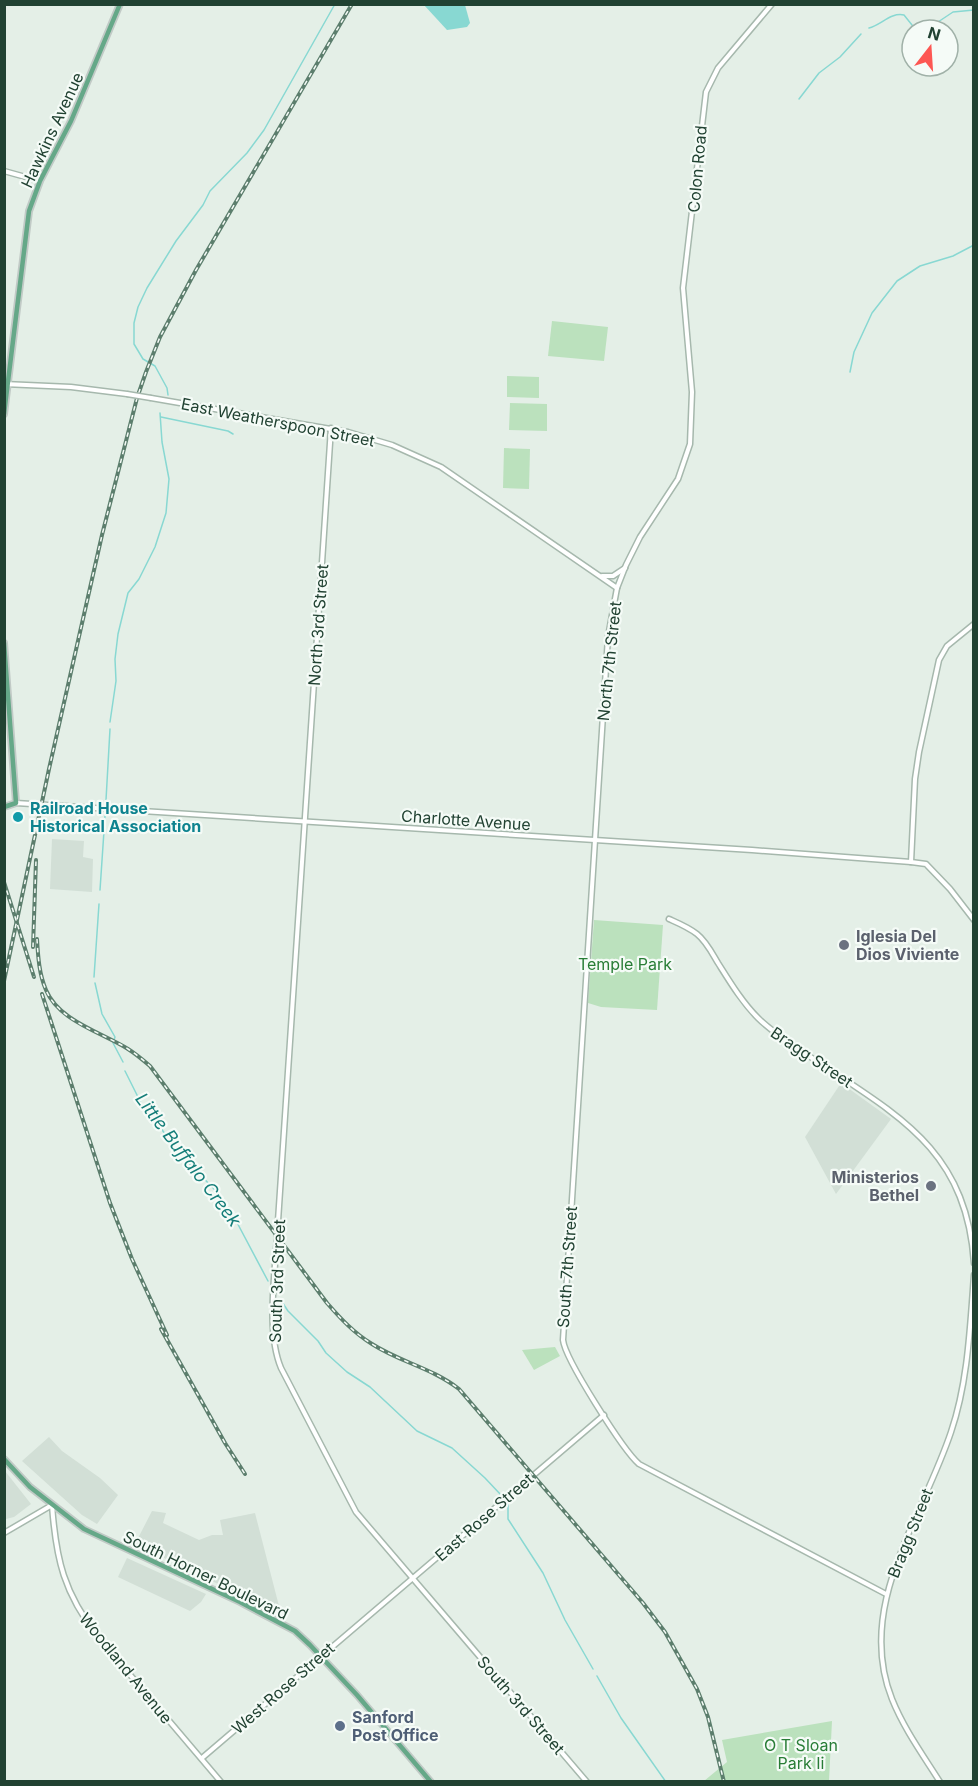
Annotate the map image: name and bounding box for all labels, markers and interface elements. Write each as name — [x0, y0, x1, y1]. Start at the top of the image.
north arrow — [900, 18, 960, 78]
text: N — [926, 22, 943, 45]
street label: Hawkins Avenue — [16, 69, 88, 191]
street label: Colon Road — [683, 125, 711, 213]
street label: East Weatherspoon Street — [180, 393, 376, 451]
street label: North 3rd Street — [304, 563, 332, 687]
street label: North 7th Street — [593, 600, 625, 722]
place label: Railroad House Historical Association — [30, 798, 201, 836]
street label: Charlotte Avenue — [401, 805, 531, 835]
marker: Railroad House Historical Association — [11, 810, 25, 824]
place label: Iglesia Del Dios Viviente — [856, 926, 959, 964]
marker: Iglesia Del Dios Viviente — [837, 938, 851, 952]
park label: Temple Park — [578, 954, 672, 974]
street label: Bragg Street — [767, 1022, 857, 1092]
water label: Little Buffalo Creek — [131, 1089, 246, 1232]
place label: Ministerios Bethel — [832, 1167, 919, 1205]
marker: Ministerios Bethel — [924, 1179, 938, 1193]
street label: South 7th Street — [553, 1205, 581, 1329]
street label: South 3rd Street — [265, 1219, 289, 1343]
street label: East Rose Street — [431, 1469, 537, 1565]
street label: Bragg Street — [883, 1485, 937, 1581]
street label: South Horner Boulevard — [120, 1526, 292, 1624]
street label: Woodland Avenue — [75, 1609, 177, 1727]
street label: West Rose Street — [228, 1638, 338, 1738]
street label: South 3rd Street — [473, 1652, 569, 1758]
place label: Sanford Post Office — [352, 1707, 438, 1745]
marker: Sanford Post Office — [333, 1719, 347, 1733]
park label: O T Sloan Park Ii — [764, 1735, 838, 1773]

